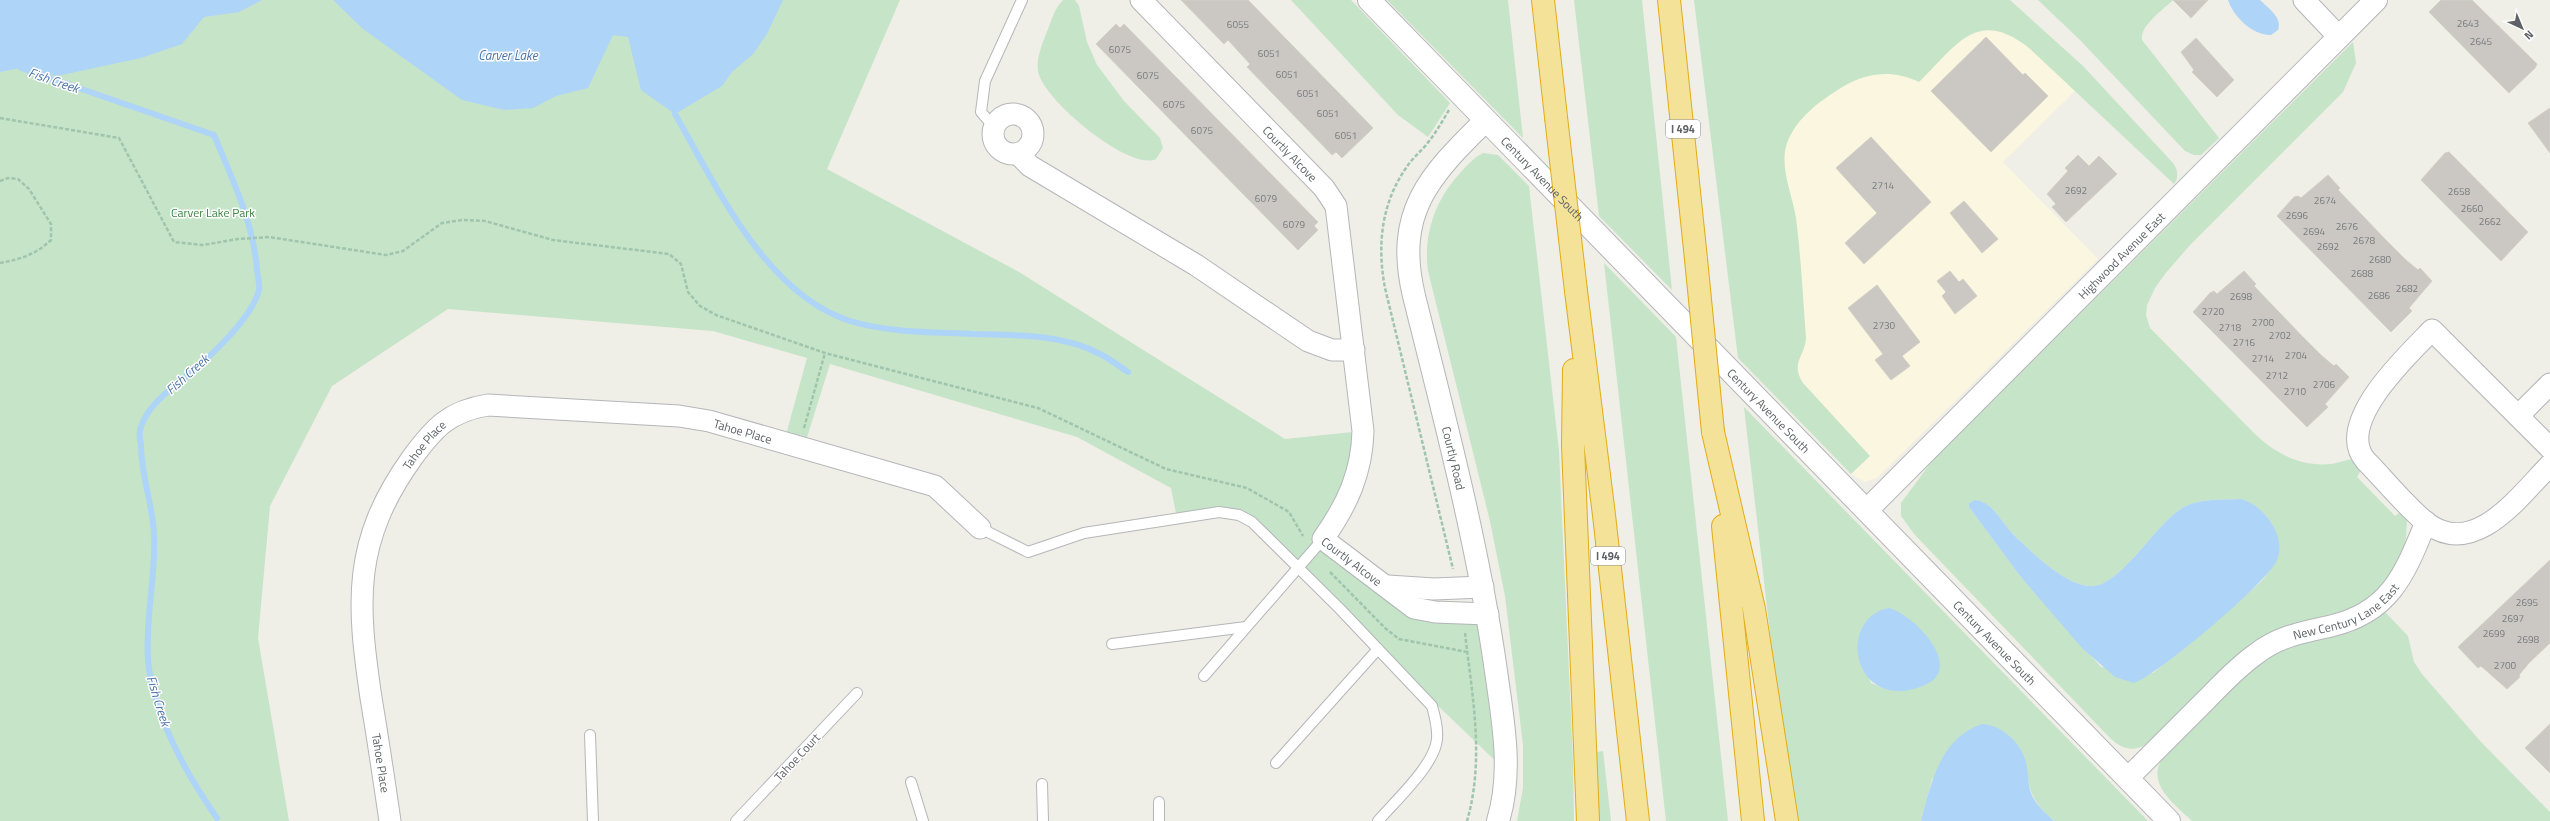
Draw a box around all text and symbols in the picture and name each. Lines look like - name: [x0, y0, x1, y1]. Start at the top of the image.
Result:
- north arrow: [2502, 8, 2542, 48]
- house number: 2643: [2457, 16, 2479, 31]
- house number: 6055: [1227, 17, 1250, 32]
- text: N: [2521, 27, 2537, 44]
- house number: 2645: [2470, 34, 2493, 49]
- house number: 6075: [1109, 42, 1132, 57]
- water label: Carver Lake: [478, 45, 539, 65]
- house number: 6051: [1258, 46, 1280, 61]
- water label: Fish Creek: [26, 62, 84, 99]
- house number: 6051: [1276, 67, 1298, 82]
- house number: 6075: [1137, 68, 1160, 83]
- house number: 6051: [1297, 86, 1319, 101]
- house number: 6075: [1163, 97, 1186, 112]
- house number: 6051: [1317, 106, 1339, 121]
- road number: I 494: [1666, 120, 1700, 138]
- street label: Courtly Alcove: [1258, 121, 1322, 186]
- house number: 6075: [1191, 123, 1214, 138]
- house number: 6051: [1335, 128, 1357, 143]
- street label: Century Avenue South: [1497, 132, 1589, 225]
- house number: 2714: [1872, 178, 1895, 193]
- house number: 2692: [2065, 183, 2087, 198]
- house number: 2658: [2448, 184, 2471, 199]
- house number: 6079: [1255, 191, 1278, 206]
- house number: 2674: [2314, 193, 2337, 208]
- house number: 2660: [2461, 201, 2484, 216]
- park label: Carver Lake Park: [171, 203, 255, 222]
- street label: Highwood Avenue East: [2073, 207, 2170, 303]
- house number: 2696: [2286, 208, 2309, 223]
- house number: 2662: [2479, 214, 2501, 229]
- house number: 6079: [1283, 217, 1306, 232]
- house number: 2676: [2336, 219, 2359, 234]
- house number: 2694: [2303, 224, 2326, 239]
- house number: 2678: [2353, 233, 2376, 248]
- house number: 2692: [2317, 239, 2339, 254]
- house number: 2680: [2369, 252, 2392, 267]
- house number: 2688: [2351, 266, 2374, 281]
- house number: 2682: [2396, 281, 2418, 296]
- house number: 2686: [2368, 288, 2391, 303]
- house number: 2698: [2230, 289, 2253, 304]
- house number: 2720: [2202, 304, 2225, 319]
- house number: 2700: [2252, 315, 2275, 330]
- house number: 2730: [1873, 318, 1896, 333]
- house number: 2718: [2219, 320, 2242, 335]
- house number: 2702: [2269, 328, 2291, 343]
- house number: 2716: [2233, 335, 2256, 350]
- water label: Fish Creek: [161, 348, 215, 399]
- house number: 2704: [2285, 348, 2308, 363]
- house number: 2714: [2252, 351, 2275, 366]
- street label: Century Avenue South: [1723, 364, 1815, 457]
- house number: 2712: [2266, 368, 2288, 383]
- house number: 2706: [2313, 377, 2336, 392]
- house number: 2710: [2284, 384, 2307, 399]
- street label: Tahoe Place: [711, 413, 774, 448]
- street label: Tahoe Place: [397, 415, 450, 473]
- street label: Courtly Road: [1437, 424, 1471, 492]
- street label: Courtly Alcove: [1318, 532, 1386, 590]
- road number: I 494: [1591, 547, 1625, 565]
- street label: New Century Lane East: [2291, 578, 2404, 644]
- house number: 2695: [2516, 595, 2539, 610]
- street label: Century Avenue South: [1949, 596, 2041, 689]
- house number: 2697: [2502, 611, 2524, 626]
- house number: 2699: [2483, 626, 2506, 641]
- house number: 2698: [2517, 632, 2540, 647]
- house number: 2700: [2494, 658, 2517, 673]
- water label: Fish Creek: [142, 673, 177, 731]
- street label: Tahoe Court: [770, 728, 825, 785]
- street label: Tahoe Place: [367, 732, 395, 794]

